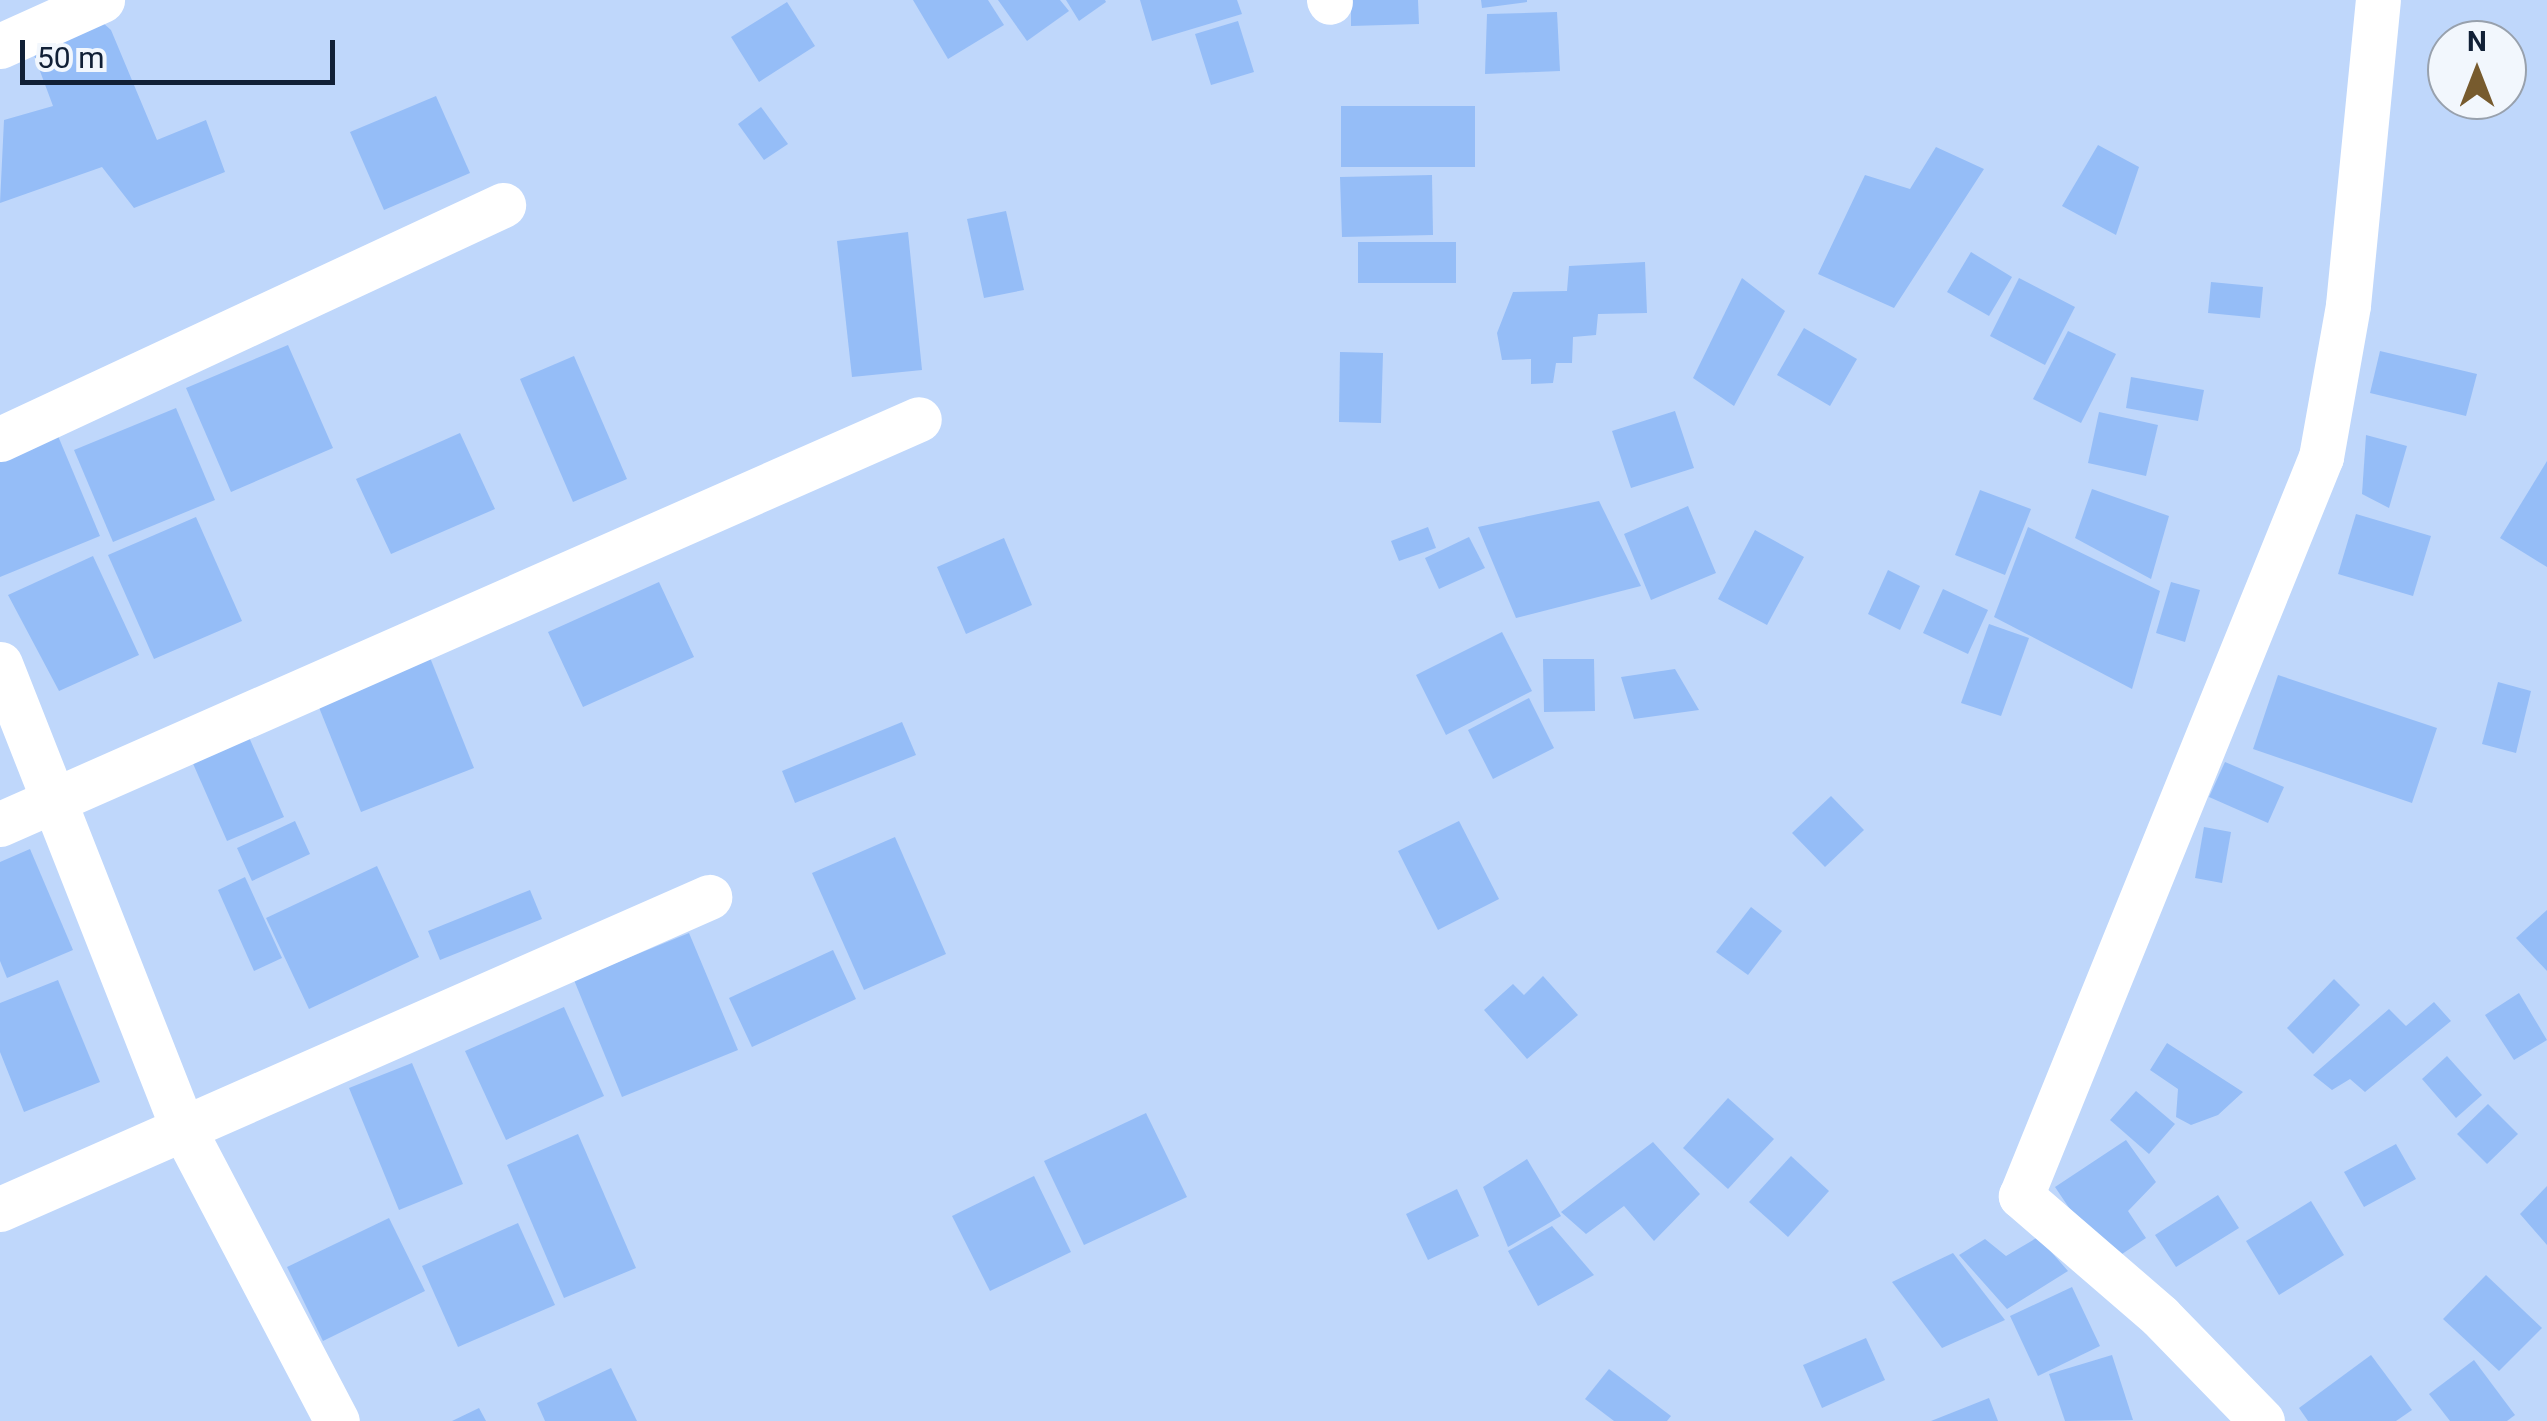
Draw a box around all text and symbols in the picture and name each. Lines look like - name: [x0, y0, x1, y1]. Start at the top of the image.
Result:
- scale bar: [25, 20, 340, 82]
- north arrow: [2427, 20, 2527, 120]
- text: N: [2467, 25, 2487, 58]
- text: 50 m: [37, 40, 104, 75]

